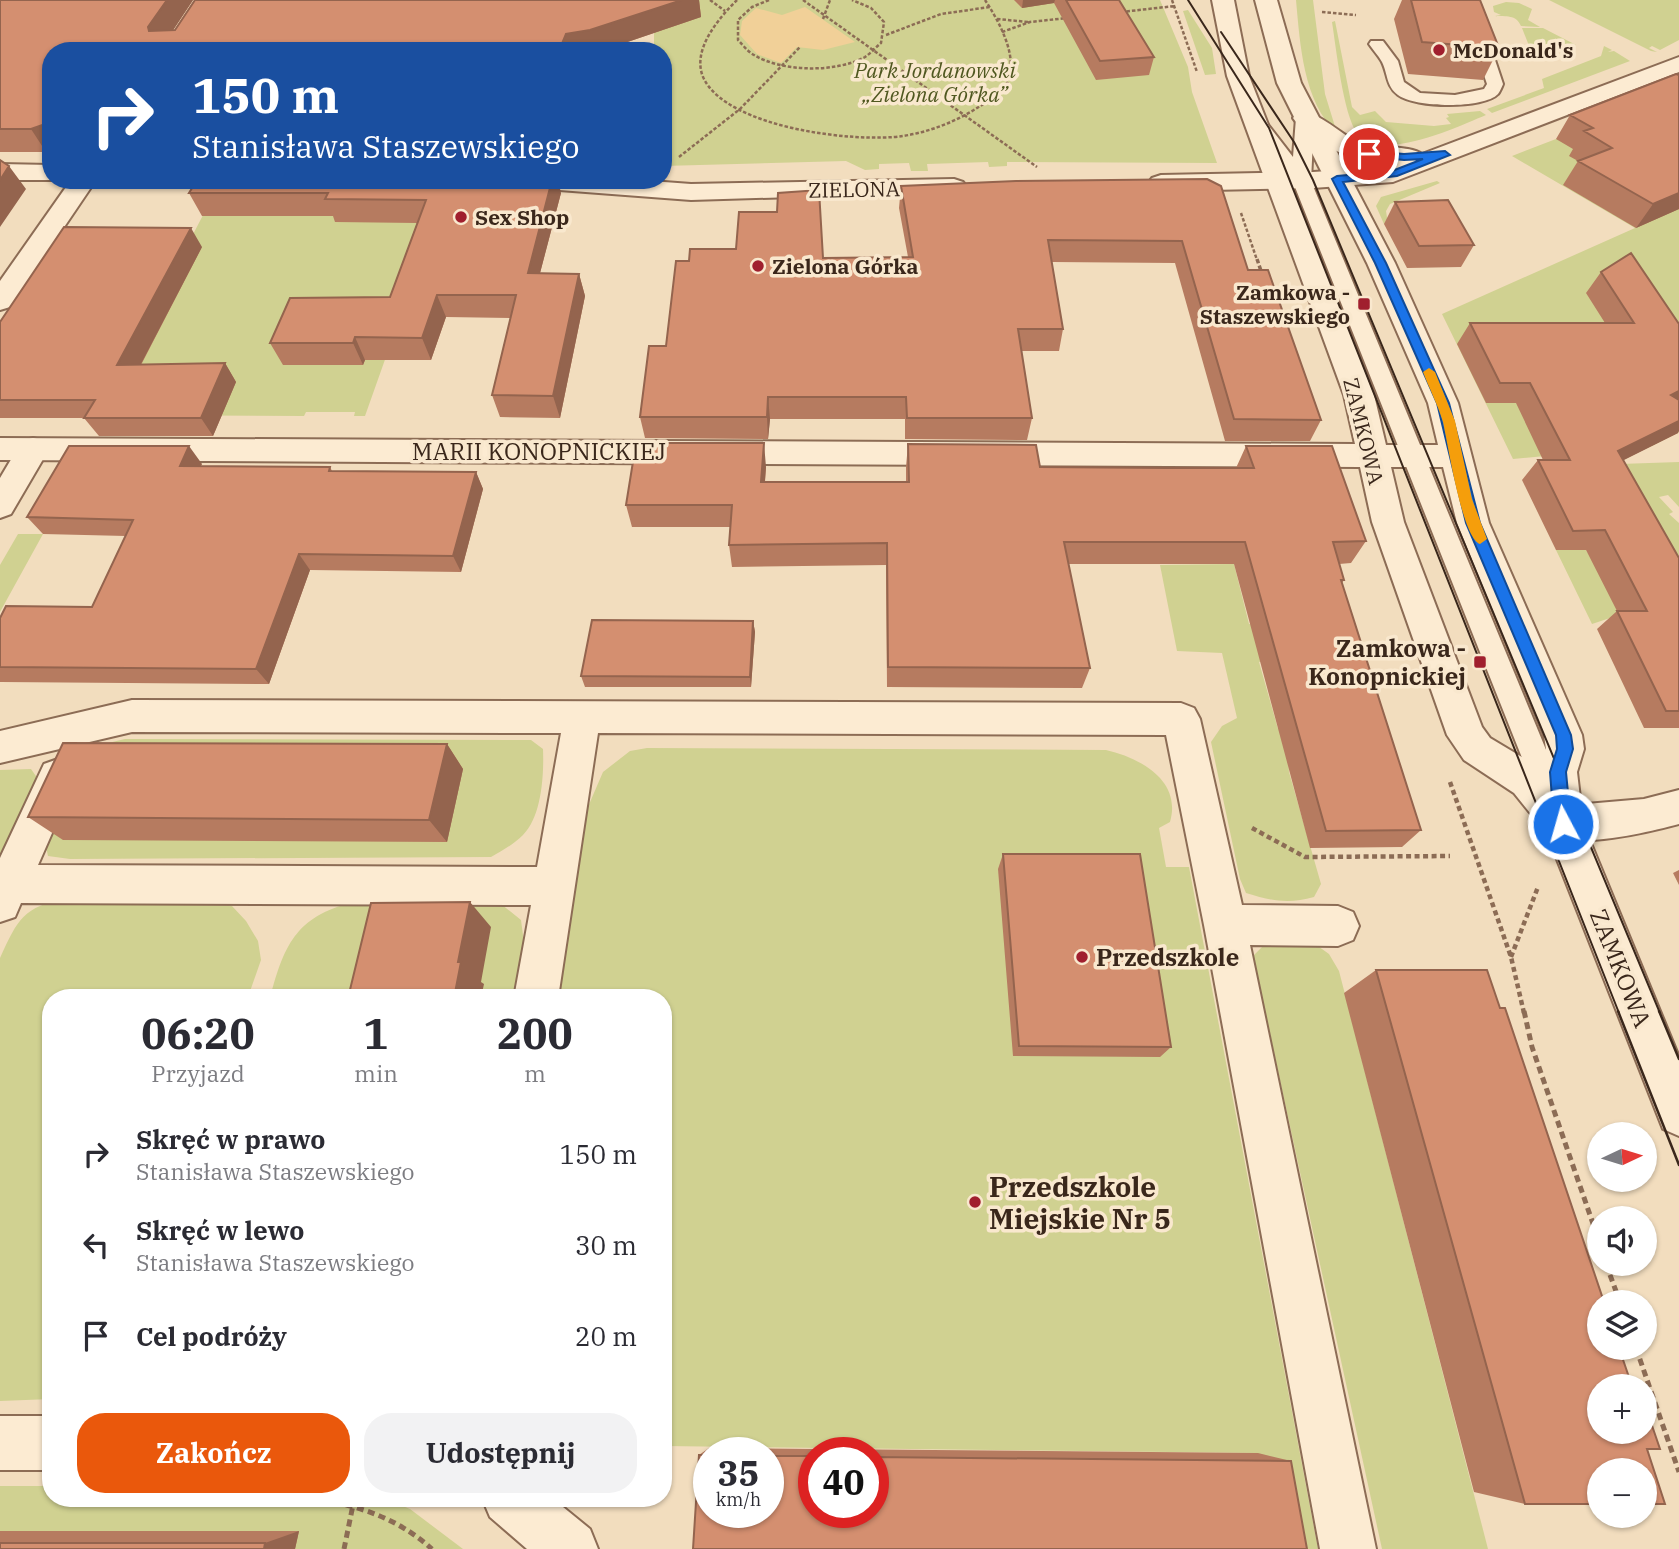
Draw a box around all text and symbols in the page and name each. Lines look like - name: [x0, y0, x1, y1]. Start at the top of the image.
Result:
- place label: McDonald's: [1453, 36, 1573, 64]
- marker: McDonald's: [1431, 42, 1447, 58]
- park label: Park Jordanowski „Zielona Górka”: [853, 56, 1016, 108]
- text: 150 m: [192, 63, 339, 126]
- icon: right: [77, 70, 168, 161]
- pin: [1339, 124, 1399, 184]
- text: Stanisława Staszewskiego: [192, 125, 580, 167]
- icon: arrive: [1350, 135, 1388, 173]
- street label: ZIELONA: [808, 174, 901, 204]
- place label: Sex Shop: [475, 203, 569, 231]
- marker: Sex Shop: [453, 209, 469, 225]
- place label: Zielona Górka: [772, 252, 918, 280]
- marker: Zielona Górka: [750, 258, 766, 274]
- place label: Zamkowa - Staszewskiego: [1200, 278, 1350, 330]
- marker: Zamkowa - Staszewskiego: [1356, 296, 1372, 312]
- street label: ZAMKOWA: [1337, 375, 1391, 488]
- street label: MARII KONOPNICKIEJ: [412, 435, 666, 467]
- place label: Zamkowa - Konopnickiej: [1308, 632, 1466, 692]
- marker: Zamkowa - Konopnickiej: [1472, 654, 1488, 670]
- position arrow: [1526, 787, 1600, 861]
- street label: ZAMKOWA: [1583, 904, 1659, 1032]
- place label: Przedszkole: [1096, 941, 1239, 973]
- marker: Przedszkole: [1074, 949, 1090, 965]
- text: 06:20: [141, 1006, 255, 1061]
- text: 1: [363, 1006, 389, 1061]
- text: 200: [497, 1006, 573, 1061]
- text: Przyjazd: [151, 1058, 245, 1088]
- text: min: [354, 1058, 398, 1088]
- text: m: [524, 1058, 546, 1088]
- text: Skręć w prawo: [136, 1122, 325, 1156]
- north arrow: [1587, 1122, 1657, 1192]
- map controls: [1587, 1122, 1657, 1528]
- icon: right: [77, 1135, 115, 1173]
- text: 150 m: [559, 1137, 637, 1171]
- text: Stanisława Staszewskiego: [136, 1156, 415, 1186]
- place label: Przedszkole Miejskie Nr 5: [989, 1168, 1171, 1237]
- marker: Przedszkole Miejskie Nr 5: [967, 1194, 983, 1210]
- button: sound: [1587, 1206, 1657, 1276]
- text: Skręć w lewo: [136, 1213, 304, 1247]
- icon: left: [77, 1226, 115, 1264]
- text: 30 m: [575, 1228, 637, 1262]
- text: Stanisława Staszewskiego: [136, 1247, 415, 1277]
- button: layers: [1587, 1290, 1657, 1360]
- icon: arrive: [77, 1317, 115, 1355]
- text: Cel podróży: [136, 1319, 287, 1353]
- text: 20 m: [575, 1319, 637, 1353]
- button: +: [1587, 1374, 1657, 1444]
- button: Zakończ: [77, 1413, 350, 1493]
- button: Udostępnij: [364, 1413, 637, 1493]
- speed limit sign: 40: [798, 1437, 889, 1528]
- text: 35: [717, 1450, 760, 1496]
- button: −: [1587, 1458, 1657, 1528]
- text: km/h: [716, 1488, 761, 1511]

